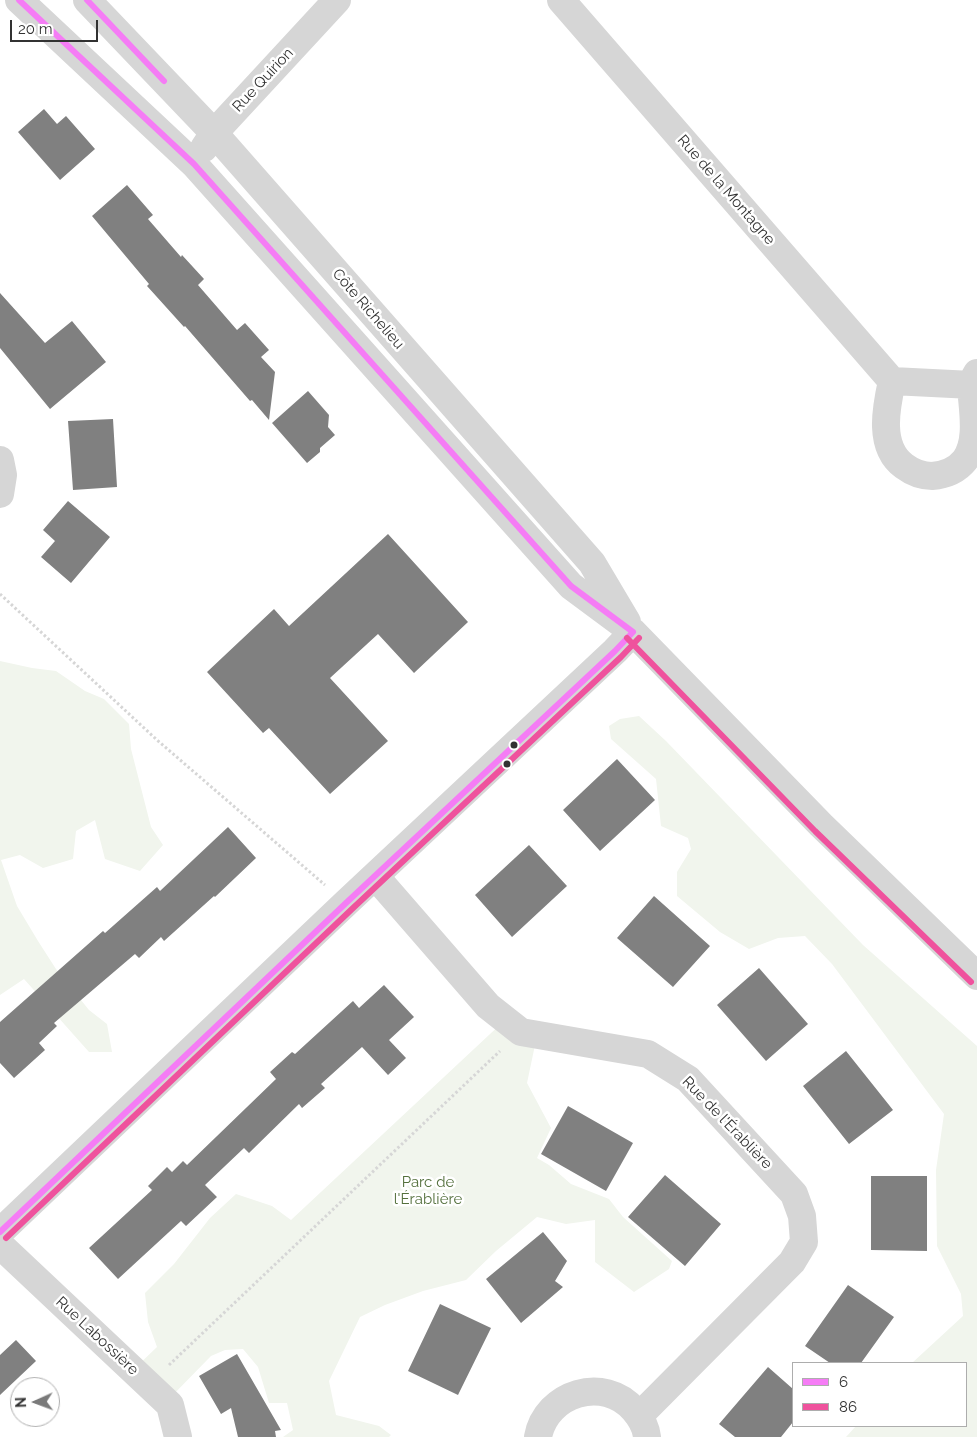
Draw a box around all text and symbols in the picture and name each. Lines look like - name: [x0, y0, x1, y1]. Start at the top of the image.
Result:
- scale bar: [12, 10, 100, 42]
- text: 20 m: [18, 20, 53, 38]
- street label: Rue Quirion: [229, 44, 297, 116]
- street label: Rue de la Montagne: [673, 131, 779, 249]
- street label: Côte Richelieu: [328, 265, 408, 353]
- unlabelled marker: [509, 740, 519, 750]
- unlabelled marker: [502, 759, 512, 769]
- street label: Rue de l'Érablière: [678, 1073, 776, 1173]
- park label: Parc de l'Érablière: [394, 1173, 462, 1208]
- street label: Rue Labossière: [52, 1293, 142, 1379]
- legend: [792, 1362, 967, 1427]
- text: 6: [839, 1373, 848, 1391]
- north arrow: [10, 1377, 60, 1427]
- text: N: [13, 1397, 29, 1408]
- text: 86: [839, 1398, 857, 1416]

